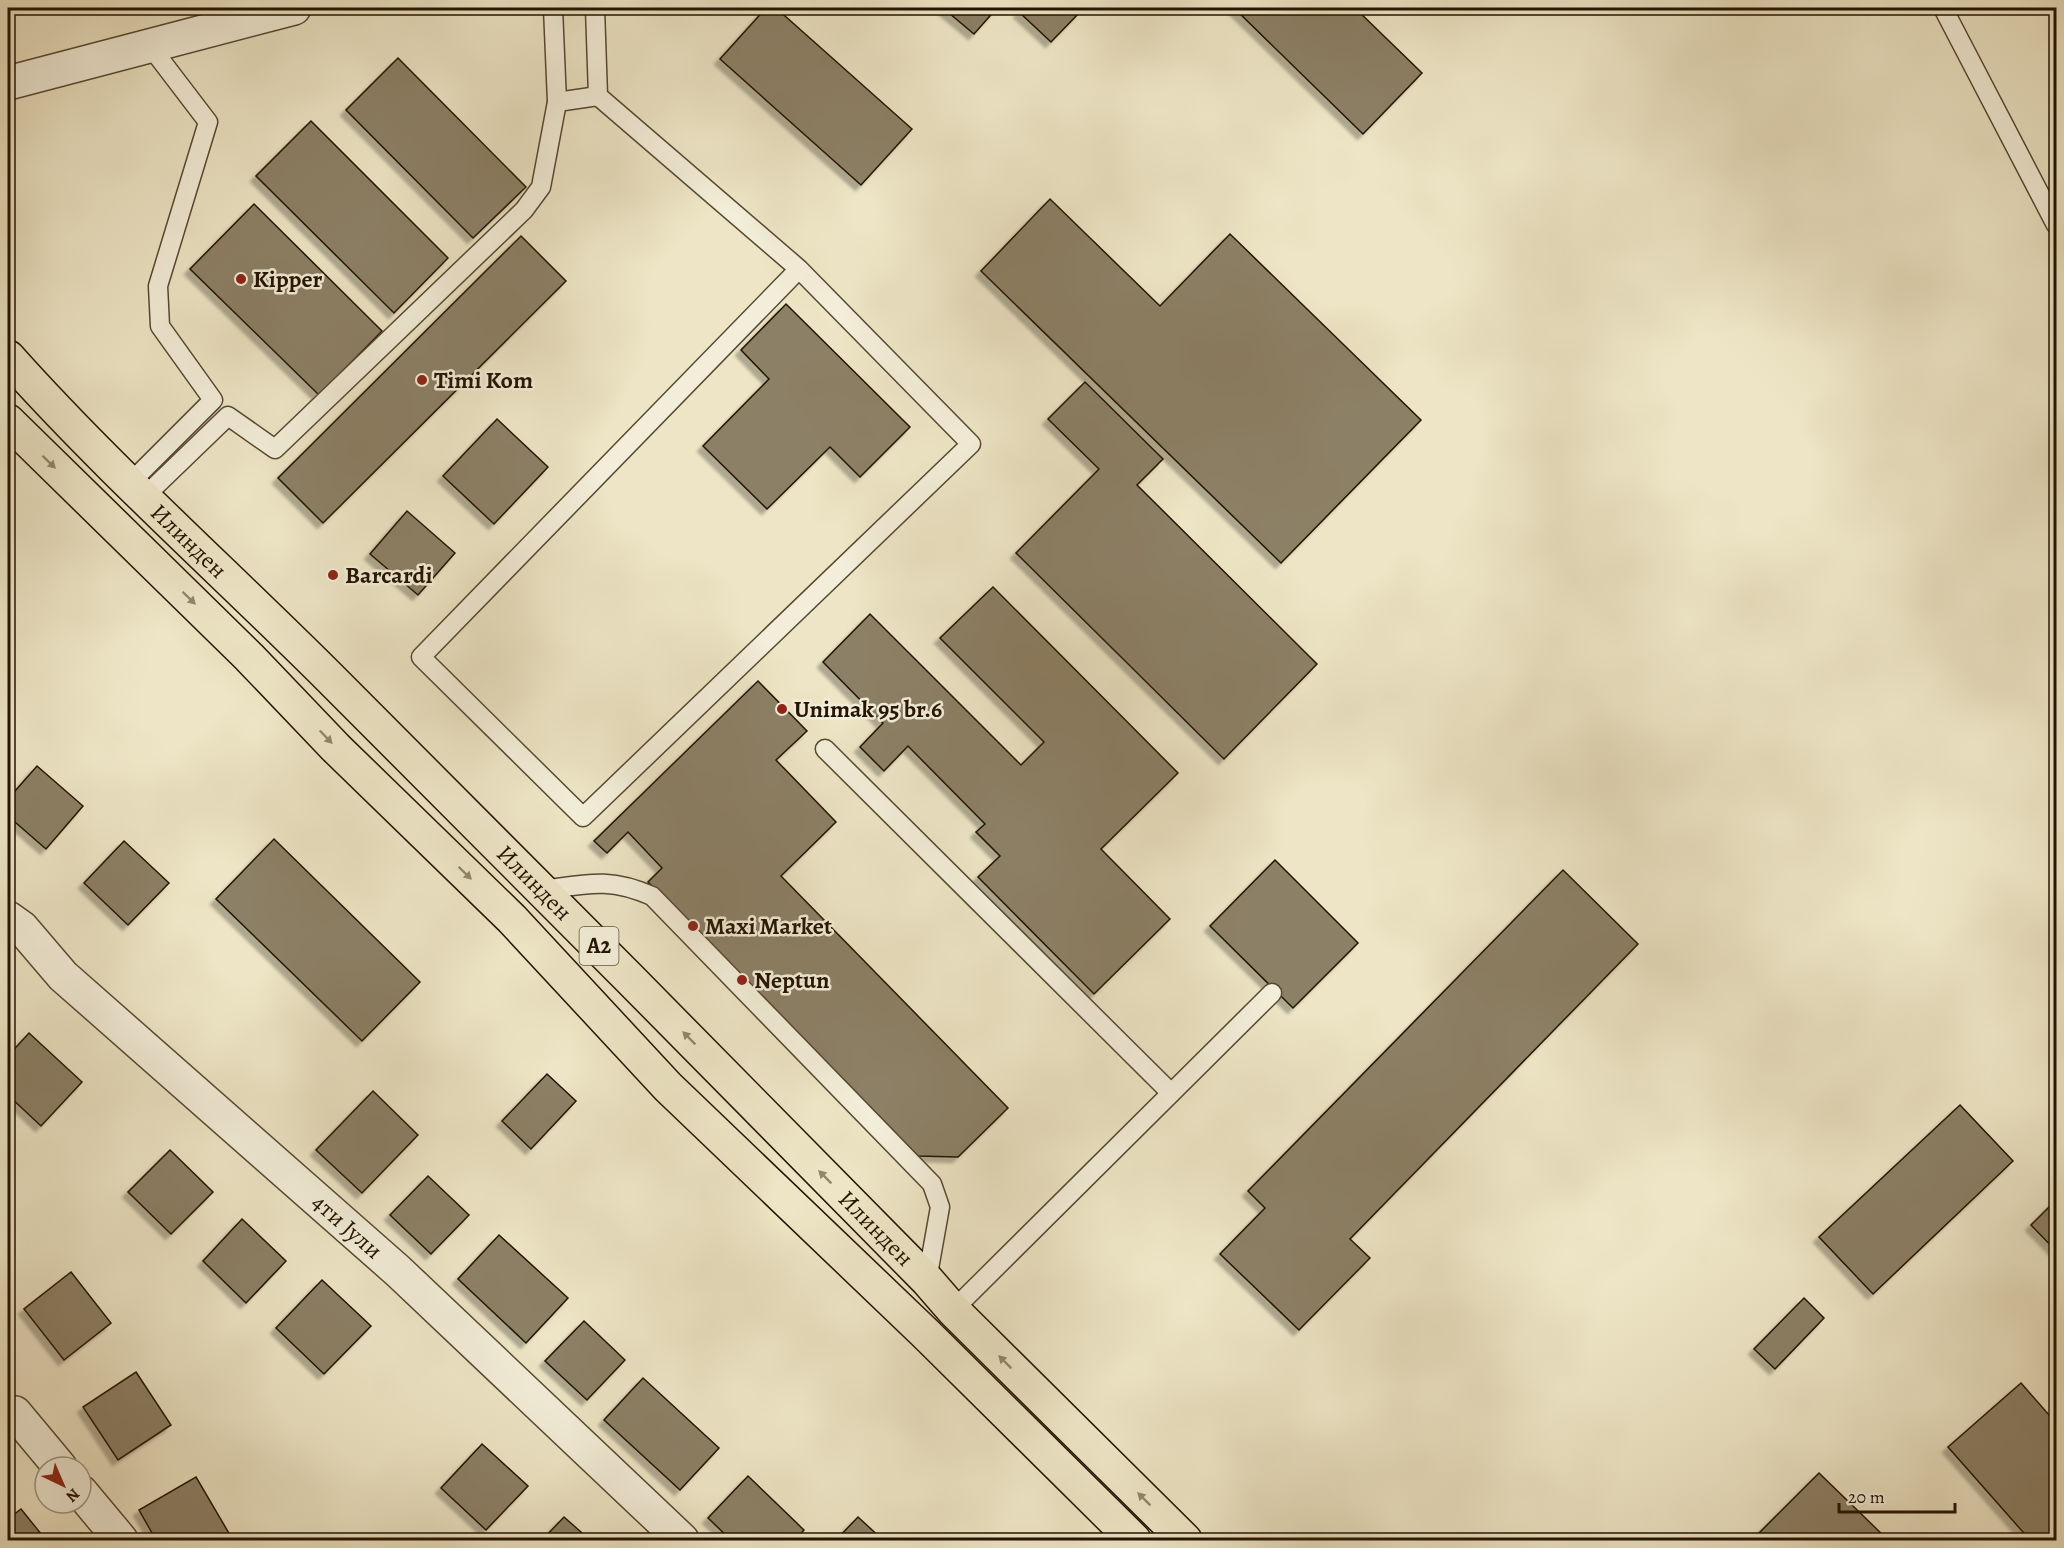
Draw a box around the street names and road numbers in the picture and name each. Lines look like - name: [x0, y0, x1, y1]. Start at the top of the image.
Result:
- street label: Илинден: [144, 497, 234, 585]
- street label: Илинден: [490, 838, 579, 928]
- road number: A2: [580, 927, 618, 965]
- street label: Илинден: [831, 1183, 921, 1273]
- street label: 4ти Јули: [305, 1186, 389, 1266]

